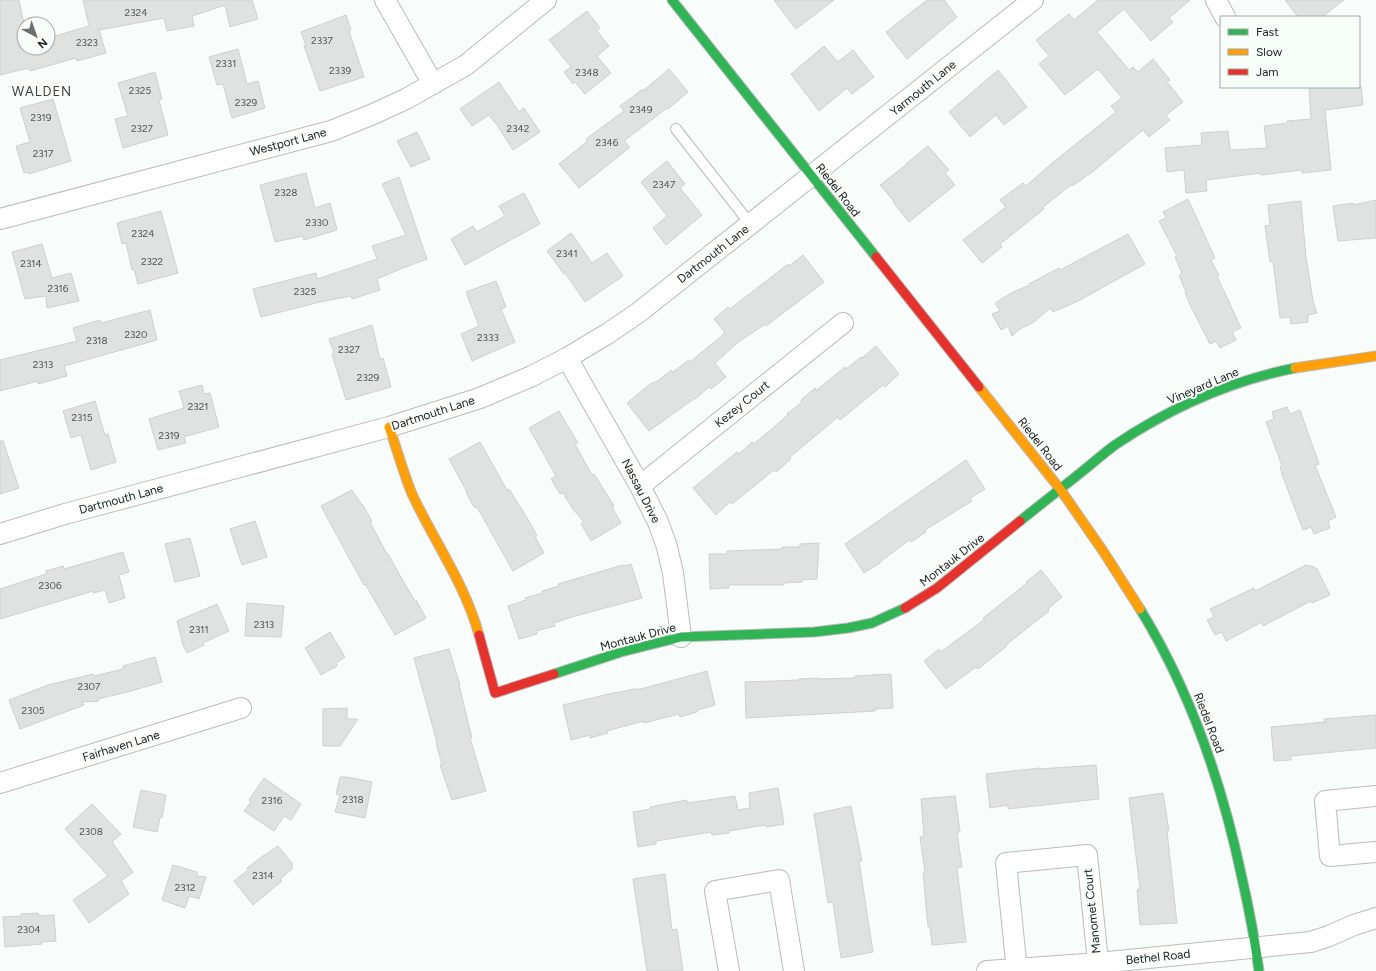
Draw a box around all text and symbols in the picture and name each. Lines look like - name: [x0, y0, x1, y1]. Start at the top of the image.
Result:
- house number: 2324: [125, 6, 147, 19]
- north arrow: [16, 16, 56, 56]
- legend: [1220, 16, 1360, 88]
- text: Fast: [1256, 25, 1279, 39]
- house number: 2337: [311, 34, 334, 47]
- text: N: [35, 35, 50, 51]
- house number: 2323: [76, 36, 98, 49]
- text: Slow: [1256, 45, 1283, 59]
- house number: 2331: [216, 57, 236, 70]
- street label: Yarmouth Lane: [887, 57, 959, 119]
- house number: 2339: [329, 64, 351, 77]
- text: Jam: [1256, 65, 1279, 79]
- house number: 2348: [575, 66, 599, 79]
- district label: WALDEN: [12, 84, 72, 99]
- house number: 2325: [129, 84, 151, 97]
- house number: 2329: [235, 96, 257, 109]
- house number: 2349: [630, 103, 653, 116]
- house number: 2319: [31, 111, 52, 124]
- house number: 2327: [131, 122, 154, 135]
- house number: 2342: [507, 122, 529, 135]
- street label: Westport Lane: [248, 125, 328, 159]
- house number: 2346: [596, 136, 619, 149]
- house number: 2317: [33, 147, 54, 160]
- street label: Riedel Road: [813, 161, 863, 219]
- house number: 2347: [653, 178, 676, 191]
- house number: 2328: [275, 186, 297, 199]
- house number: 2330: [306, 216, 328, 229]
- street label: Dartmouth Lane: [675, 222, 752, 286]
- house number: 2324: [132, 227, 154, 240]
- house number: 2341: [556, 247, 578, 260]
- house number: 2322: [141, 255, 163, 268]
- house number: 2314: [20, 257, 42, 270]
- house number: 2316: [48, 282, 69, 295]
- house number: 2325: [294, 285, 316, 298]
- house number: 2320: [124, 328, 148, 341]
- house number: 2333: [477, 331, 499, 344]
- house number: 2318: [86, 334, 108, 347]
- house number: 2327: [338, 343, 361, 356]
- house number: 2313: [33, 358, 53, 371]
- street label: Vineyard Lane: [1165, 365, 1241, 407]
- house number: 2329: [357, 371, 379, 384]
- street label: Kezey Court: [712, 377, 773, 430]
- street label: Dartmouth Lane: [390, 393, 477, 433]
- house number: 2321: [188, 400, 208, 413]
- house number: 2315: [72, 411, 93, 424]
- street label: Riedel Road: [1015, 415, 1065, 473]
- house number: 2319: [159, 429, 180, 442]
- street label: Nassau Drive: [619, 457, 663, 526]
- street label: Dartmouth Lane: [77, 481, 165, 517]
- street label: Montauk Drive: [917, 530, 987, 589]
- house number: 2306: [38, 579, 62, 592]
- house number: 2313: [254, 618, 274, 631]
- street label: Montauk Drive: [599, 620, 678, 654]
- house number: 2311: [189, 623, 209, 636]
- house number: 2307: [78, 680, 101, 693]
- street label: Riedel Road: [1191, 691, 1227, 755]
- house number: 2305: [21, 704, 45, 717]
- street label: Fairhaven Lane: [81, 727, 162, 764]
- house number: 2318: [342, 793, 364, 806]
- house number: 2316: [262, 794, 283, 807]
- house number: 2308: [79, 825, 103, 838]
- street label: Manomet Court: [1081, 867, 1103, 954]
- house number: 2314: [252, 869, 274, 882]
- house number: 2312: [175, 881, 195, 894]
- house number: 2304: [17, 923, 41, 936]
- street label: Bethel Road: [1125, 947, 1191, 967]

